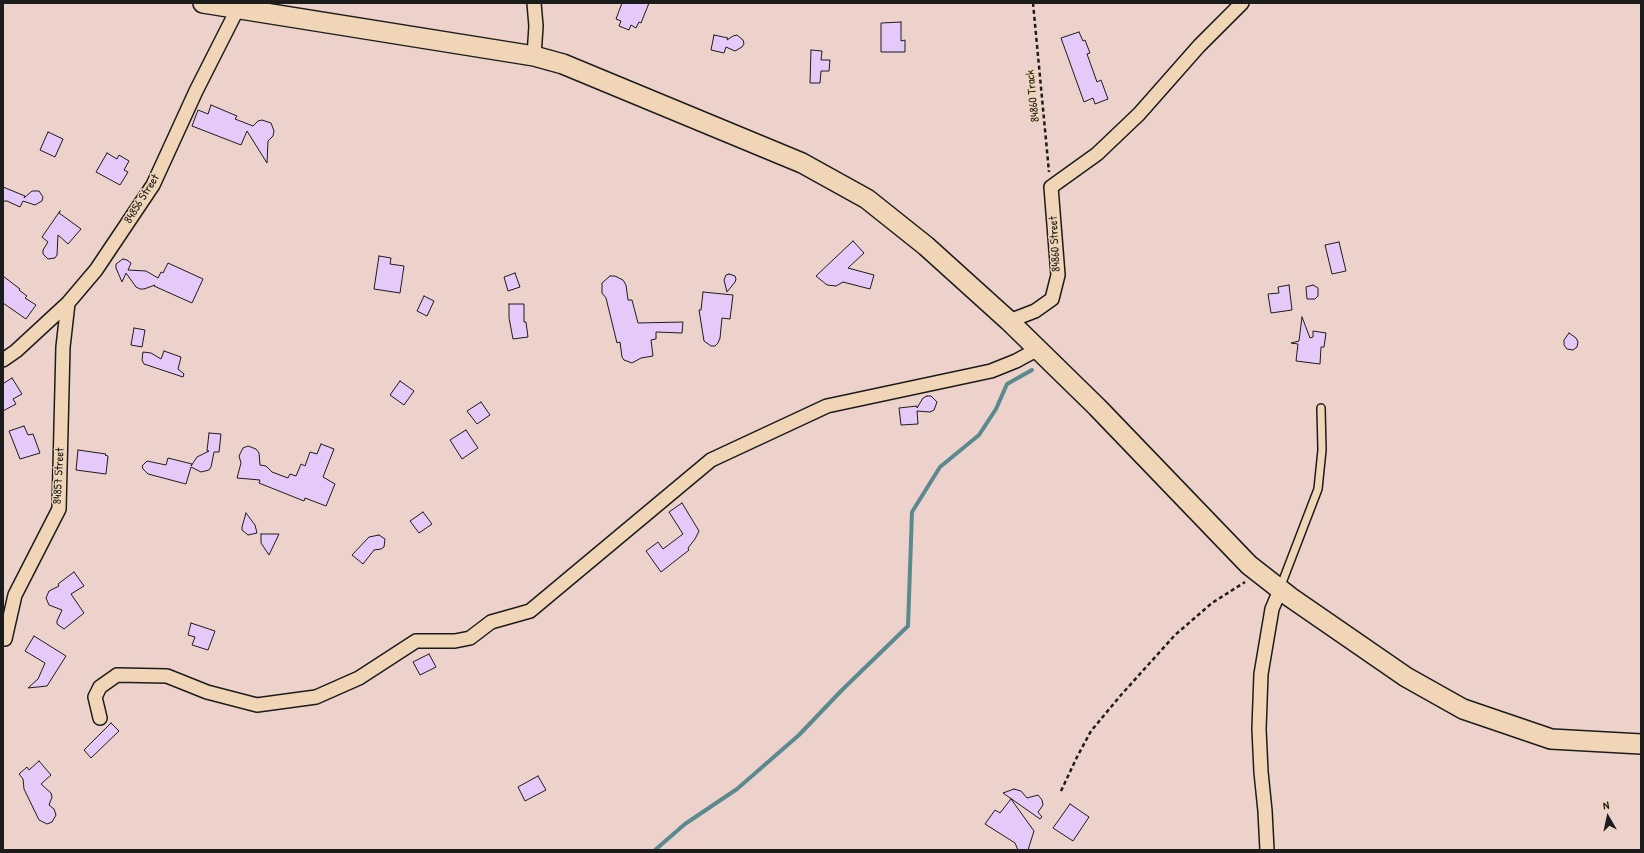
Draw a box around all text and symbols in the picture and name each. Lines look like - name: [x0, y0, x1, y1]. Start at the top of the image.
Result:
- street label: 84860 Track: [1023, 69, 1043, 123]
- street label: 84856 Street: [121, 172, 163, 226]
- street label: 84860 Street: [1046, 216, 1064, 272]
- street label: 84857 Street: [50, 447, 68, 505]
- north arrow: [1588, 797, 1628, 837]
- text: N: [1602, 798, 1610, 813]

